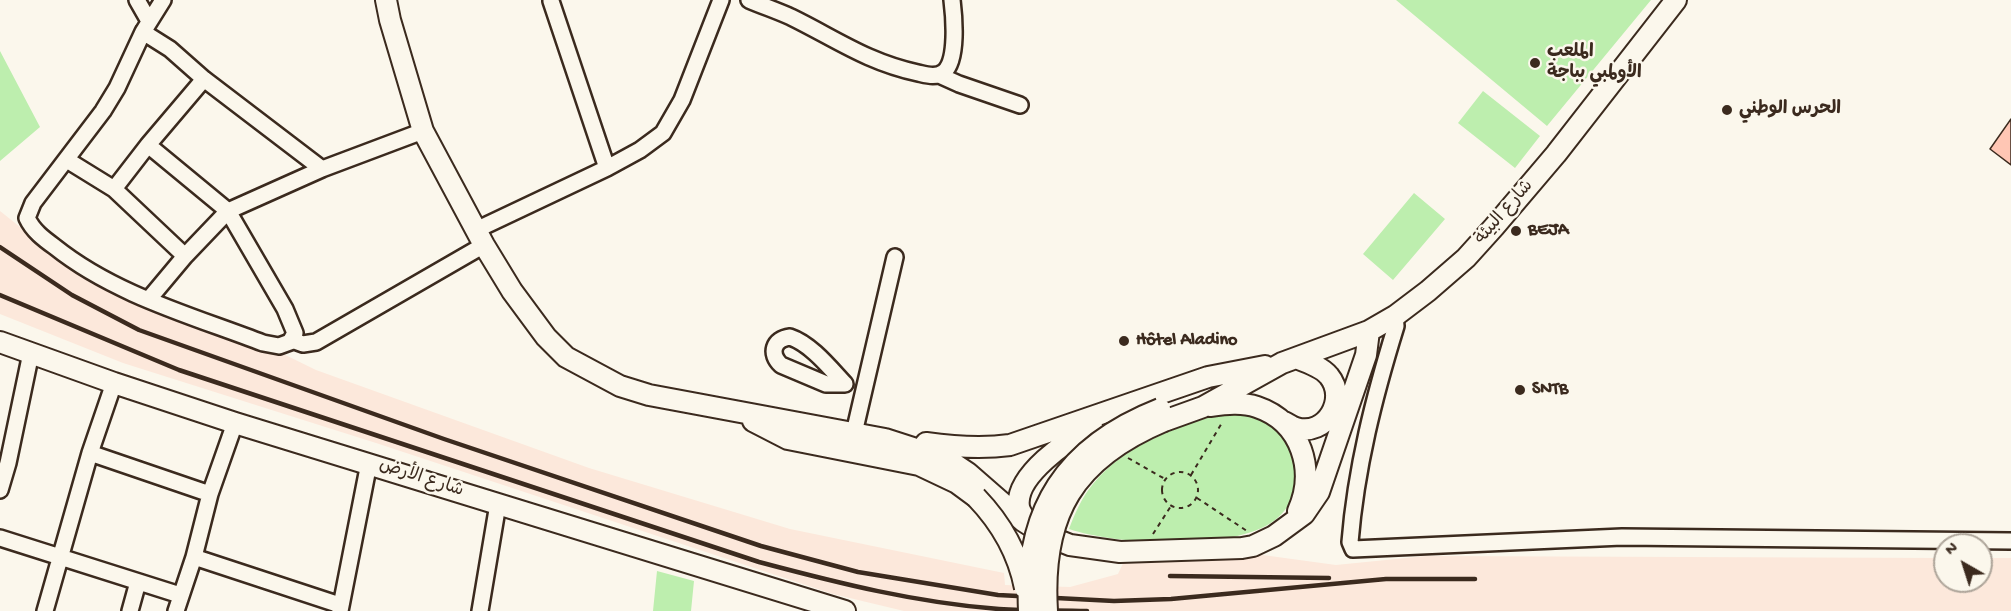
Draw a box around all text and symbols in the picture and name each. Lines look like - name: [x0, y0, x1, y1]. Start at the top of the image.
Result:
- place label: الملعب الأولمبي بباجة: [1547, 42, 1642, 84]
- marker: الملعب الأولمبي بباجة: [1528, 56, 1542, 70]
- place label: الحرس الوطني: [1739, 99, 1841, 121]
- marker: الحرس الوطني: [1720, 103, 1734, 117]
- street label: شارع البيئة: [1471, 176, 1539, 250]
- place label: BEJA: [1528, 220, 1569, 242]
- marker: BEJA: [1509, 224, 1523, 238]
- place label: Hôtel Aladino: [1136, 330, 1237, 352]
- marker: Hôtel Aladino: [1117, 334, 1131, 348]
- place label: SNTB: [1532, 379, 1568, 401]
- marker: SNTB: [1513, 383, 1527, 397]
- street label: شارع الأرض: [376, 455, 466, 503]
- north arrow: [1933, 533, 1993, 593]
- text: N: [1943, 540, 1963, 561]

